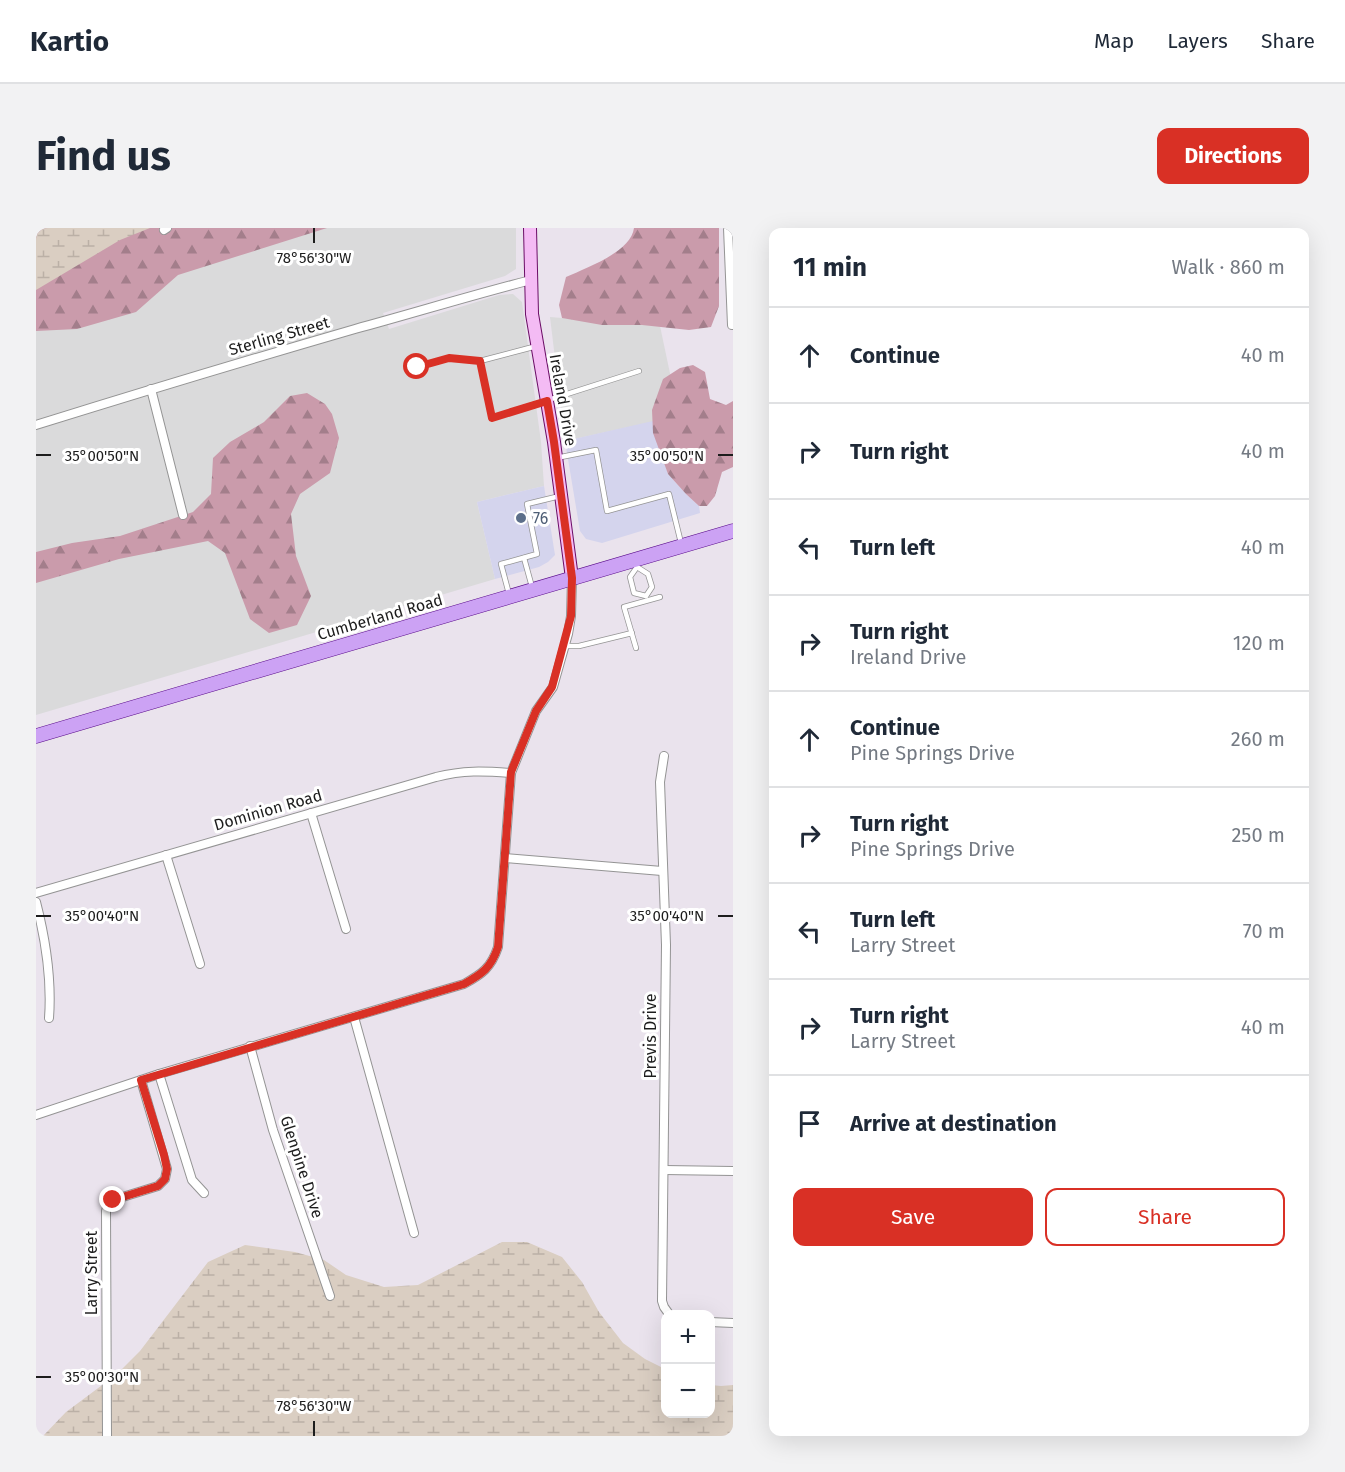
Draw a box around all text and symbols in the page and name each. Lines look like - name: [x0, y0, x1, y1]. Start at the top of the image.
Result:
- text: Kartio: [30, 25, 109, 58]
- text: Map: [1094, 28, 1134, 54]
- text: Layers: [1167, 28, 1228, 54]
- text: Share: [1261, 28, 1315, 54]
- button: Directions: [1157, 128, 1309, 184]
- text: Find us: [36, 131, 171, 181]
- text: 78°56'30"W: [276, 249, 352, 267]
- text: 11 min: [793, 252, 867, 283]
- text: Walk · 860 m: [1172, 255, 1285, 279]
- street label: Sterling Street: [227, 313, 332, 359]
- icon: ahead: [793, 339, 826, 372]
- text: Continue: [850, 342, 940, 369]
- text: 40 m: [1241, 343, 1285, 367]
- street label: Ireland Drive: [546, 352, 580, 448]
- route start: [403, 353, 429, 379]
- icon: right: [793, 435, 826, 468]
- text: Turn right: [850, 438, 949, 465]
- text: 40 m: [1241, 439, 1285, 463]
- text: 35°00'50"N: [65, 447, 139, 465]
- text: 35°00'50"N: [630, 447, 704, 465]
- place label: 76: [533, 509, 548, 528]
- marker: 76: [514, 511, 528, 525]
- icon: left: [793, 531, 826, 564]
- text: Turn left: [850, 534, 935, 561]
- text: 40 m: [1241, 535, 1285, 559]
- street label: Cumberland Road: [315, 590, 445, 644]
- text: Turn right: [850, 618, 949, 645]
- icon: right: [793, 627, 826, 660]
- text: 120 m: [1233, 631, 1285, 655]
- text: Ireland Drive: [850, 645, 966, 669]
- text: Continue: [850, 714, 940, 741]
- icon: ahead: [793, 723, 826, 756]
- text: 260 m: [1231, 727, 1285, 751]
- text: Pine Springs Drive: [850, 741, 1015, 765]
- street label: Dominion Road: [212, 785, 324, 835]
- text: Turn right: [850, 810, 949, 837]
- icon: right: [793, 819, 826, 852]
- text: 250 m: [1231, 823, 1285, 847]
- text: Pine Springs Drive: [850, 837, 1015, 861]
- text: Turn left: [850, 906, 935, 933]
- text: 35°00'40"N: [65, 907, 139, 925]
- text: 35°00'40"N: [630, 907, 704, 925]
- icon: left: [793, 915, 826, 948]
- text: 70 m: [1243, 919, 1285, 943]
- text: Larry Street: [850, 933, 955, 957]
- street label: Previs Drive: [641, 994, 660, 1078]
- text: Turn right: [850, 1002, 949, 1029]
- icon: right: [793, 1011, 826, 1044]
- text: 40 m: [1241, 1015, 1285, 1039]
- text: Larry Street: [850, 1029, 955, 1053]
- icon: arrive: [793, 1107, 826, 1140]
- text: Arrive at destination: [850, 1110, 1057, 1137]
- street label: Glenpine Drive: [276, 1113, 328, 1221]
- route end: [99, 1186, 125, 1212]
- button: Save: [793, 1188, 1033, 1246]
- button: Share: [1045, 1188, 1285, 1246]
- street label: Larry Street: [82, 1231, 101, 1315]
- map controls: [661, 1310, 715, 1418]
- button: +: [661, 1310, 715, 1364]
- button: −: [661, 1364, 715, 1418]
- text: 35°00'30"N: [65, 1368, 139, 1386]
- text: 78°56'30"W: [276, 1397, 352, 1415]

